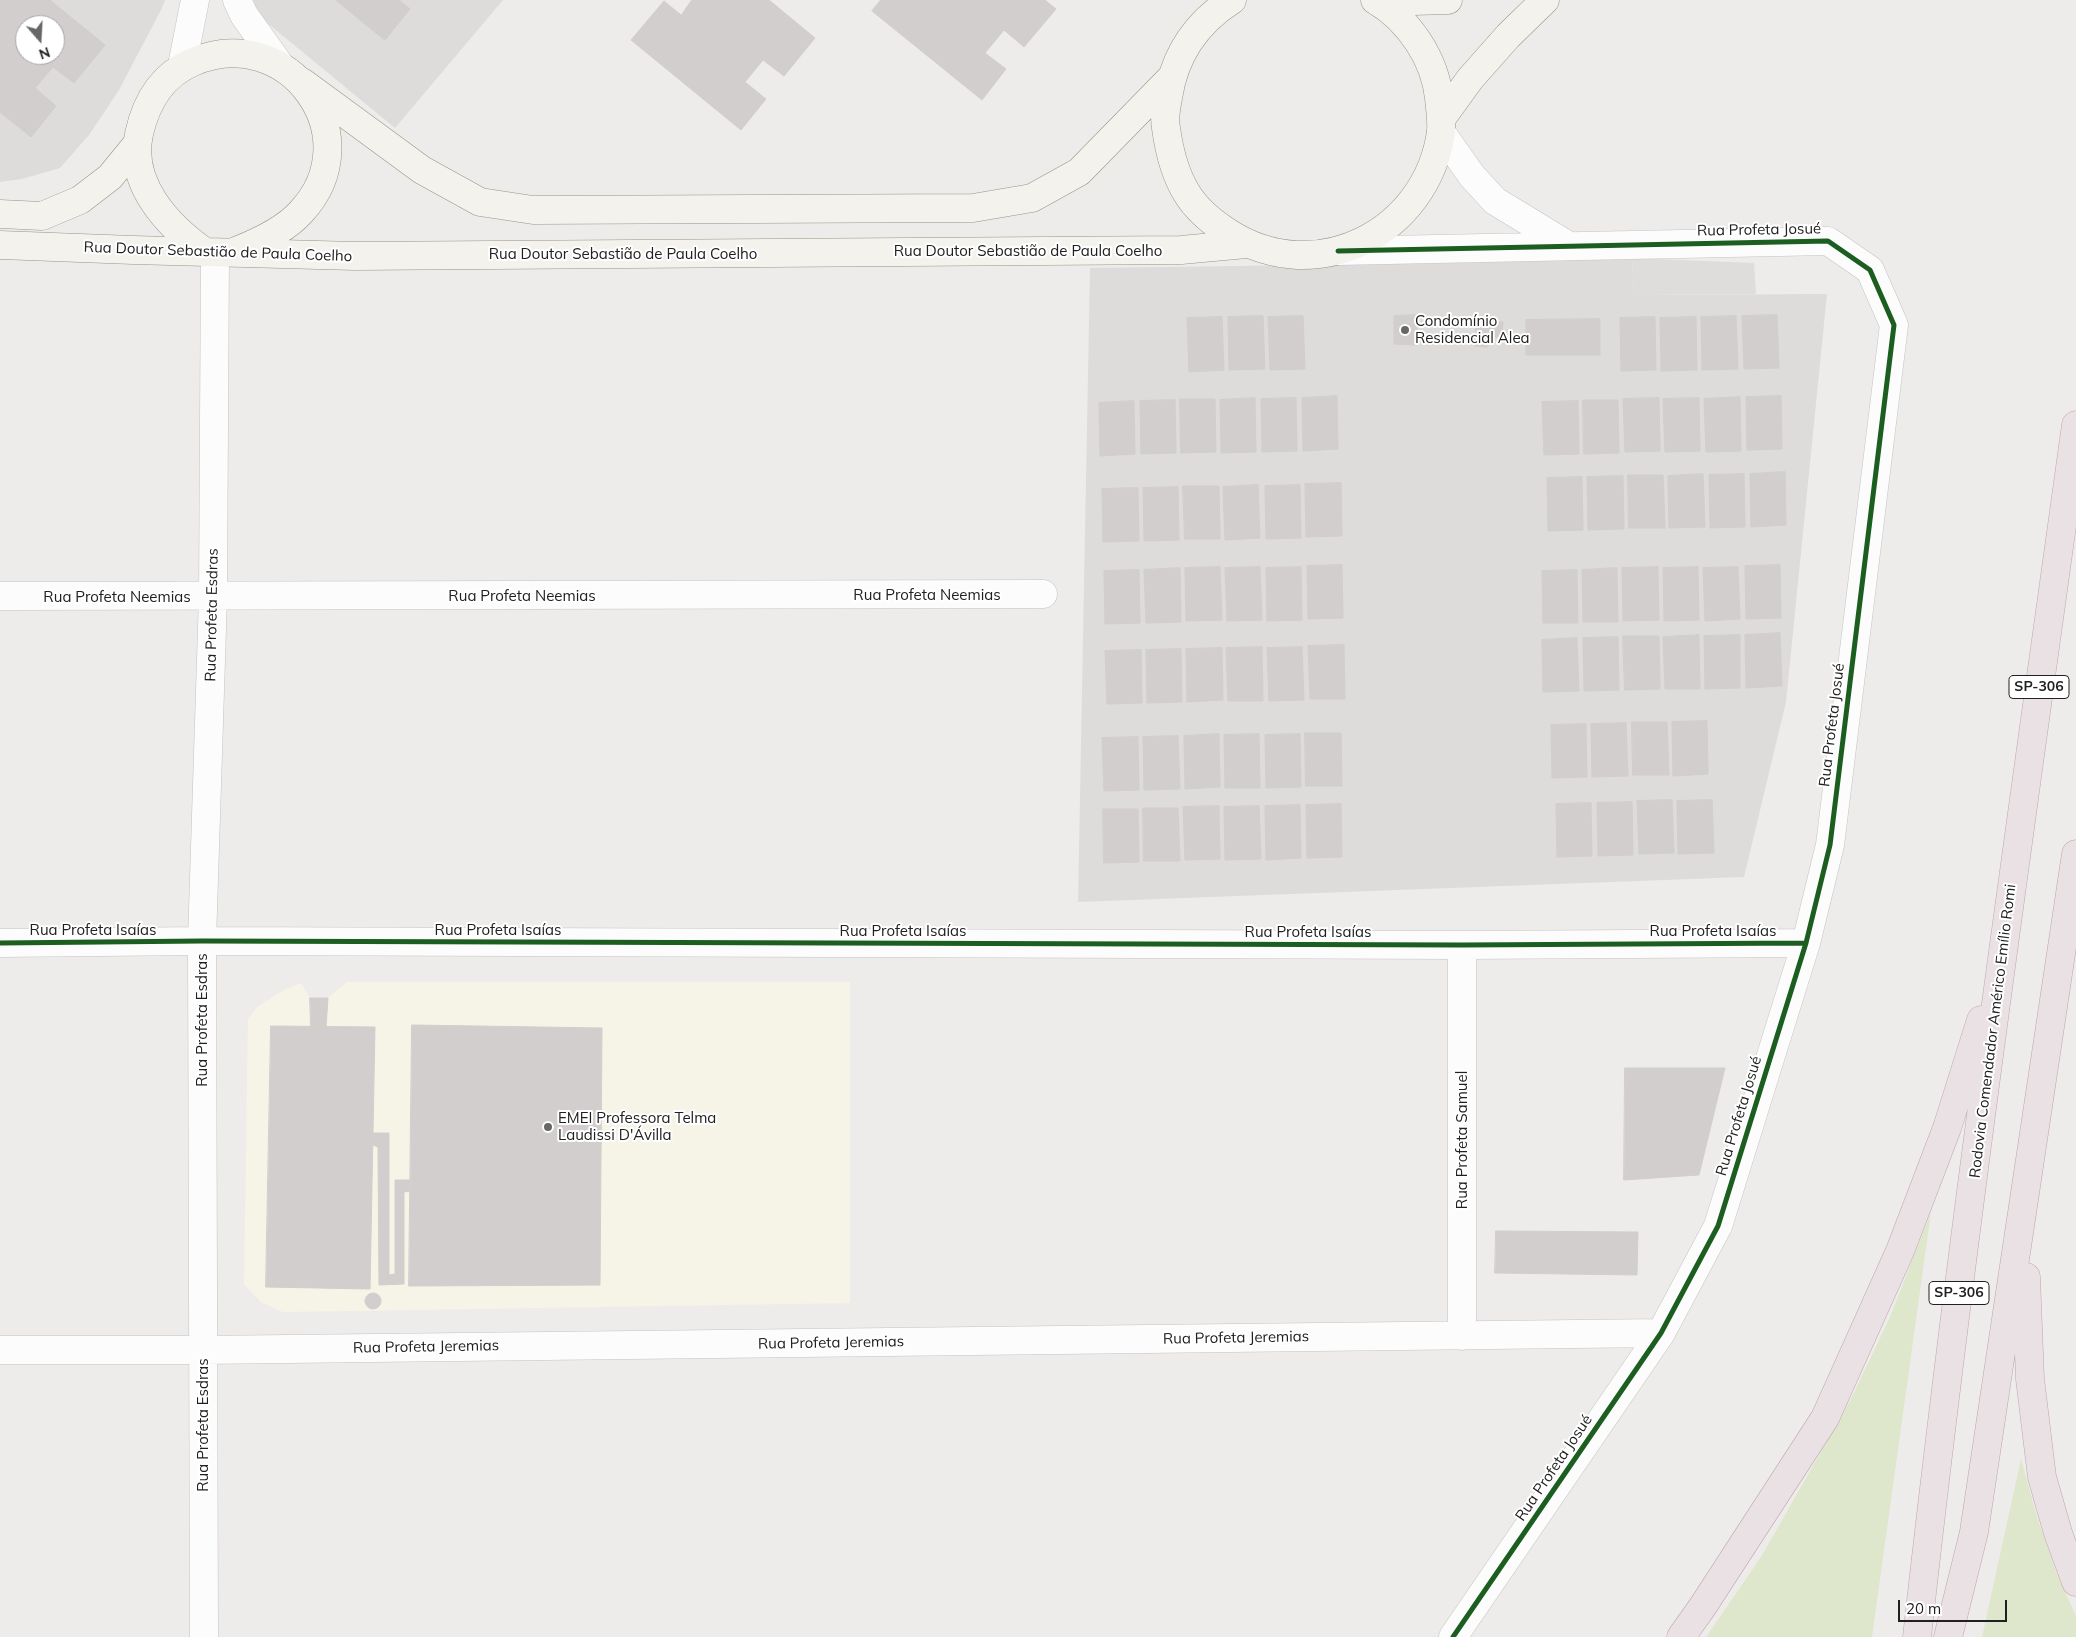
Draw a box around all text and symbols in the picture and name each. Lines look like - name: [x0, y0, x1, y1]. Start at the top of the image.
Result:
- north arrow: [15, 15, 65, 65]
- text: N: [37, 43, 52, 63]
- street label: Rua Profeta Josué: [1697, 220, 1821, 240]
- street label: Rua Doutor Sebastião de Paula Coelho: [83, 238, 353, 266]
- street label: Rua Doutor Sebastião de Paula Coelho: [894, 242, 1162, 260]
- street label: Rua Doutor Sebastião de Paula Coelho: [489, 245, 757, 263]
- place label: Condomínio Residencial Alea: [1415, 312, 1530, 347]
- marker: Condomínio Residencial Alea: [1399, 324, 1411, 336]
- street label: Rua Profeta Esdras: [202, 548, 222, 682]
- street label: Rua Profeta Neemias: [853, 586, 1001, 604]
- street label: Rua Profeta Neemias: [448, 587, 596, 605]
- street label: Rua Profeta Neemias: [43, 588, 191, 606]
- street label: Rua Profeta Josué: [1815, 662, 1849, 788]
- road number: SP-306: [2009, 676, 2069, 699]
- street label: Rodovia Comendador Américo Emílio Romi: [1966, 883, 2020, 1179]
- street label: Rua Profeta Isaías: [30, 921, 156, 939]
- street label: Rua Profeta Isaías: [435, 921, 561, 939]
- street label: Rua Profeta Isaías: [840, 922, 966, 940]
- street label: Rua Profeta Isaías: [1650, 922, 1776, 940]
- street label: Rua Profeta Isaías: [1245, 923, 1371, 941]
- street label: Rua Profeta Esdras: [193, 953, 211, 1087]
- street label: Rua Profeta Josué: [1712, 1054, 1766, 1178]
- street label: Rua Profeta Samuel: [1453, 1071, 1471, 1209]
- place label: EMEI Professora Telma Laudissi D'Ávilla: [558, 1109, 716, 1144]
- marker: EMEI Professora Telma Laudissi D'Ávilla: [542, 1121, 554, 1133]
- road number: SP-306: [1929, 1282, 1989, 1305]
- street label: Rua Profeta Jeremias: [1163, 1328, 1309, 1348]
- street label: Rua Profeta Jeremias: [758, 1333, 904, 1353]
- street label: Rua Profeta Jeremias: [353, 1337, 499, 1357]
- street label: Rua Profeta Esdras: [194, 1358, 212, 1492]
- street label: Rua Profeta Josué: [1512, 1411, 1596, 1525]
- scale bar: [1901, 1590, 2010, 1622]
- text: 20 m: [1906, 1599, 1941, 1618]

